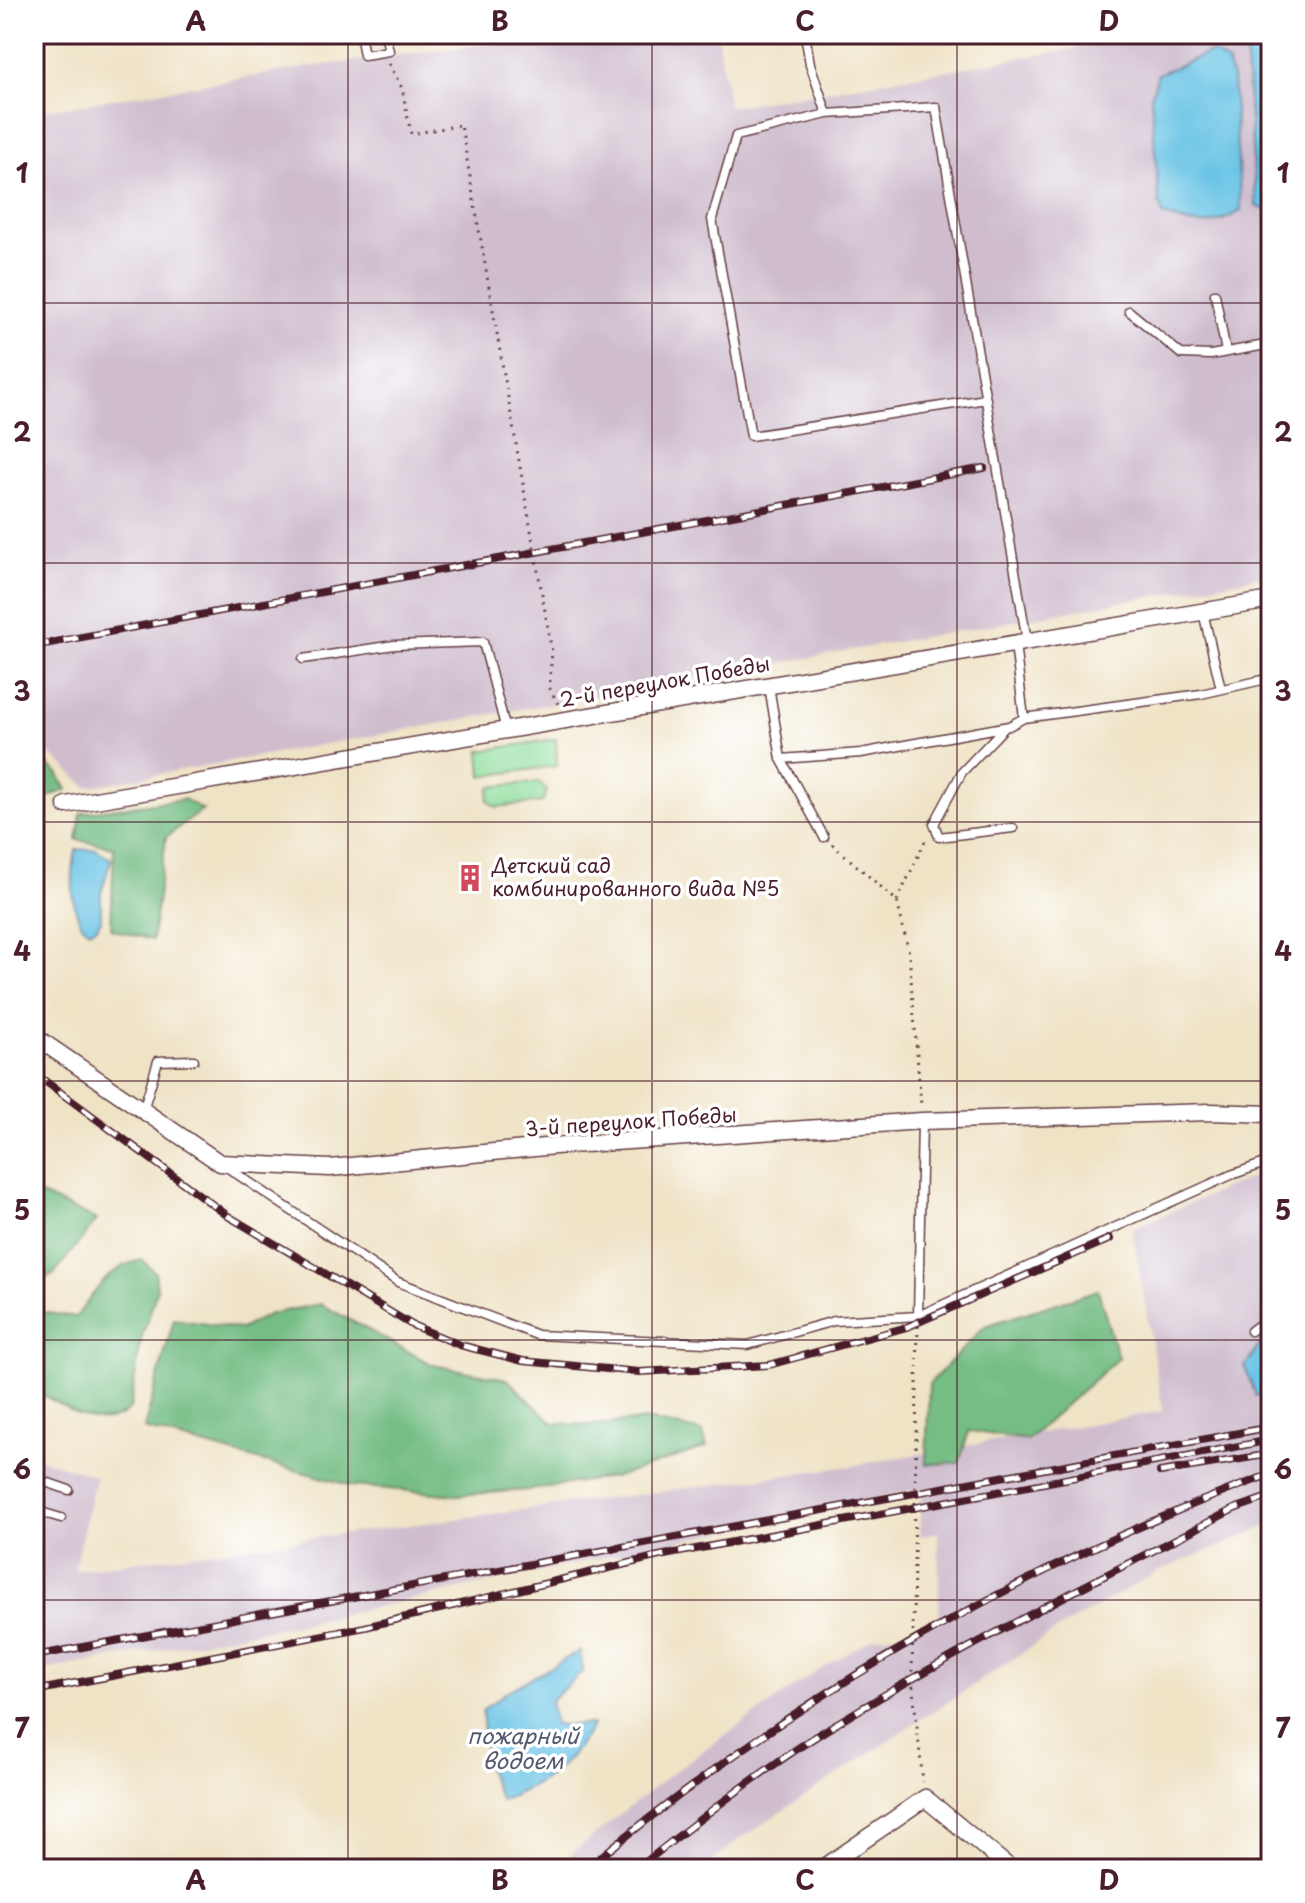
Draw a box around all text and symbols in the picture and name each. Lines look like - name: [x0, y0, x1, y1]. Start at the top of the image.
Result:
- text: A: [186, 1, 206, 40]
- text: B: [491, 1, 509, 40]
- text: C: [795, 1, 815, 40]
- text: D: [1099, 1, 1119, 40]
- text: 1: [16, 153, 28, 192]
- text: 1: [1277, 153, 1289, 192]
- text: 2: [13, 412, 31, 451]
- text: 2: [1274, 412, 1292, 451]
- street label: 2-й переулок Победы: [557, 648, 772, 714]
- text: 3: [13, 671, 31, 710]
- text: 3: [1274, 671, 1292, 710]
- place label: Детский сад комбинированного вида №5: [491, 850, 779, 903]
- building icon: Детский сад комбинированного вида №5: [455, 863, 485, 893]
- text: 4: [13, 931, 31, 970]
- text: 4: [1274, 931, 1292, 970]
- street label: 3-й переулок Победы: [524, 1099, 738, 1143]
- text: 5: [14, 1190, 30, 1229]
- text: 5: [1275, 1190, 1291, 1229]
- text: 6: [13, 1449, 31, 1488]
- text: 6: [1274, 1449, 1292, 1488]
- text: 7: [15, 1708, 30, 1747]
- text: 7: [1276, 1708, 1291, 1747]
- water label: пожарный водоем: [467, 1718, 581, 1776]
- text: A: [186, 1860, 206, 1899]
- text: B: [491, 1860, 509, 1899]
- text: C: [795, 1860, 815, 1899]
- text: D: [1099, 1860, 1119, 1899]

